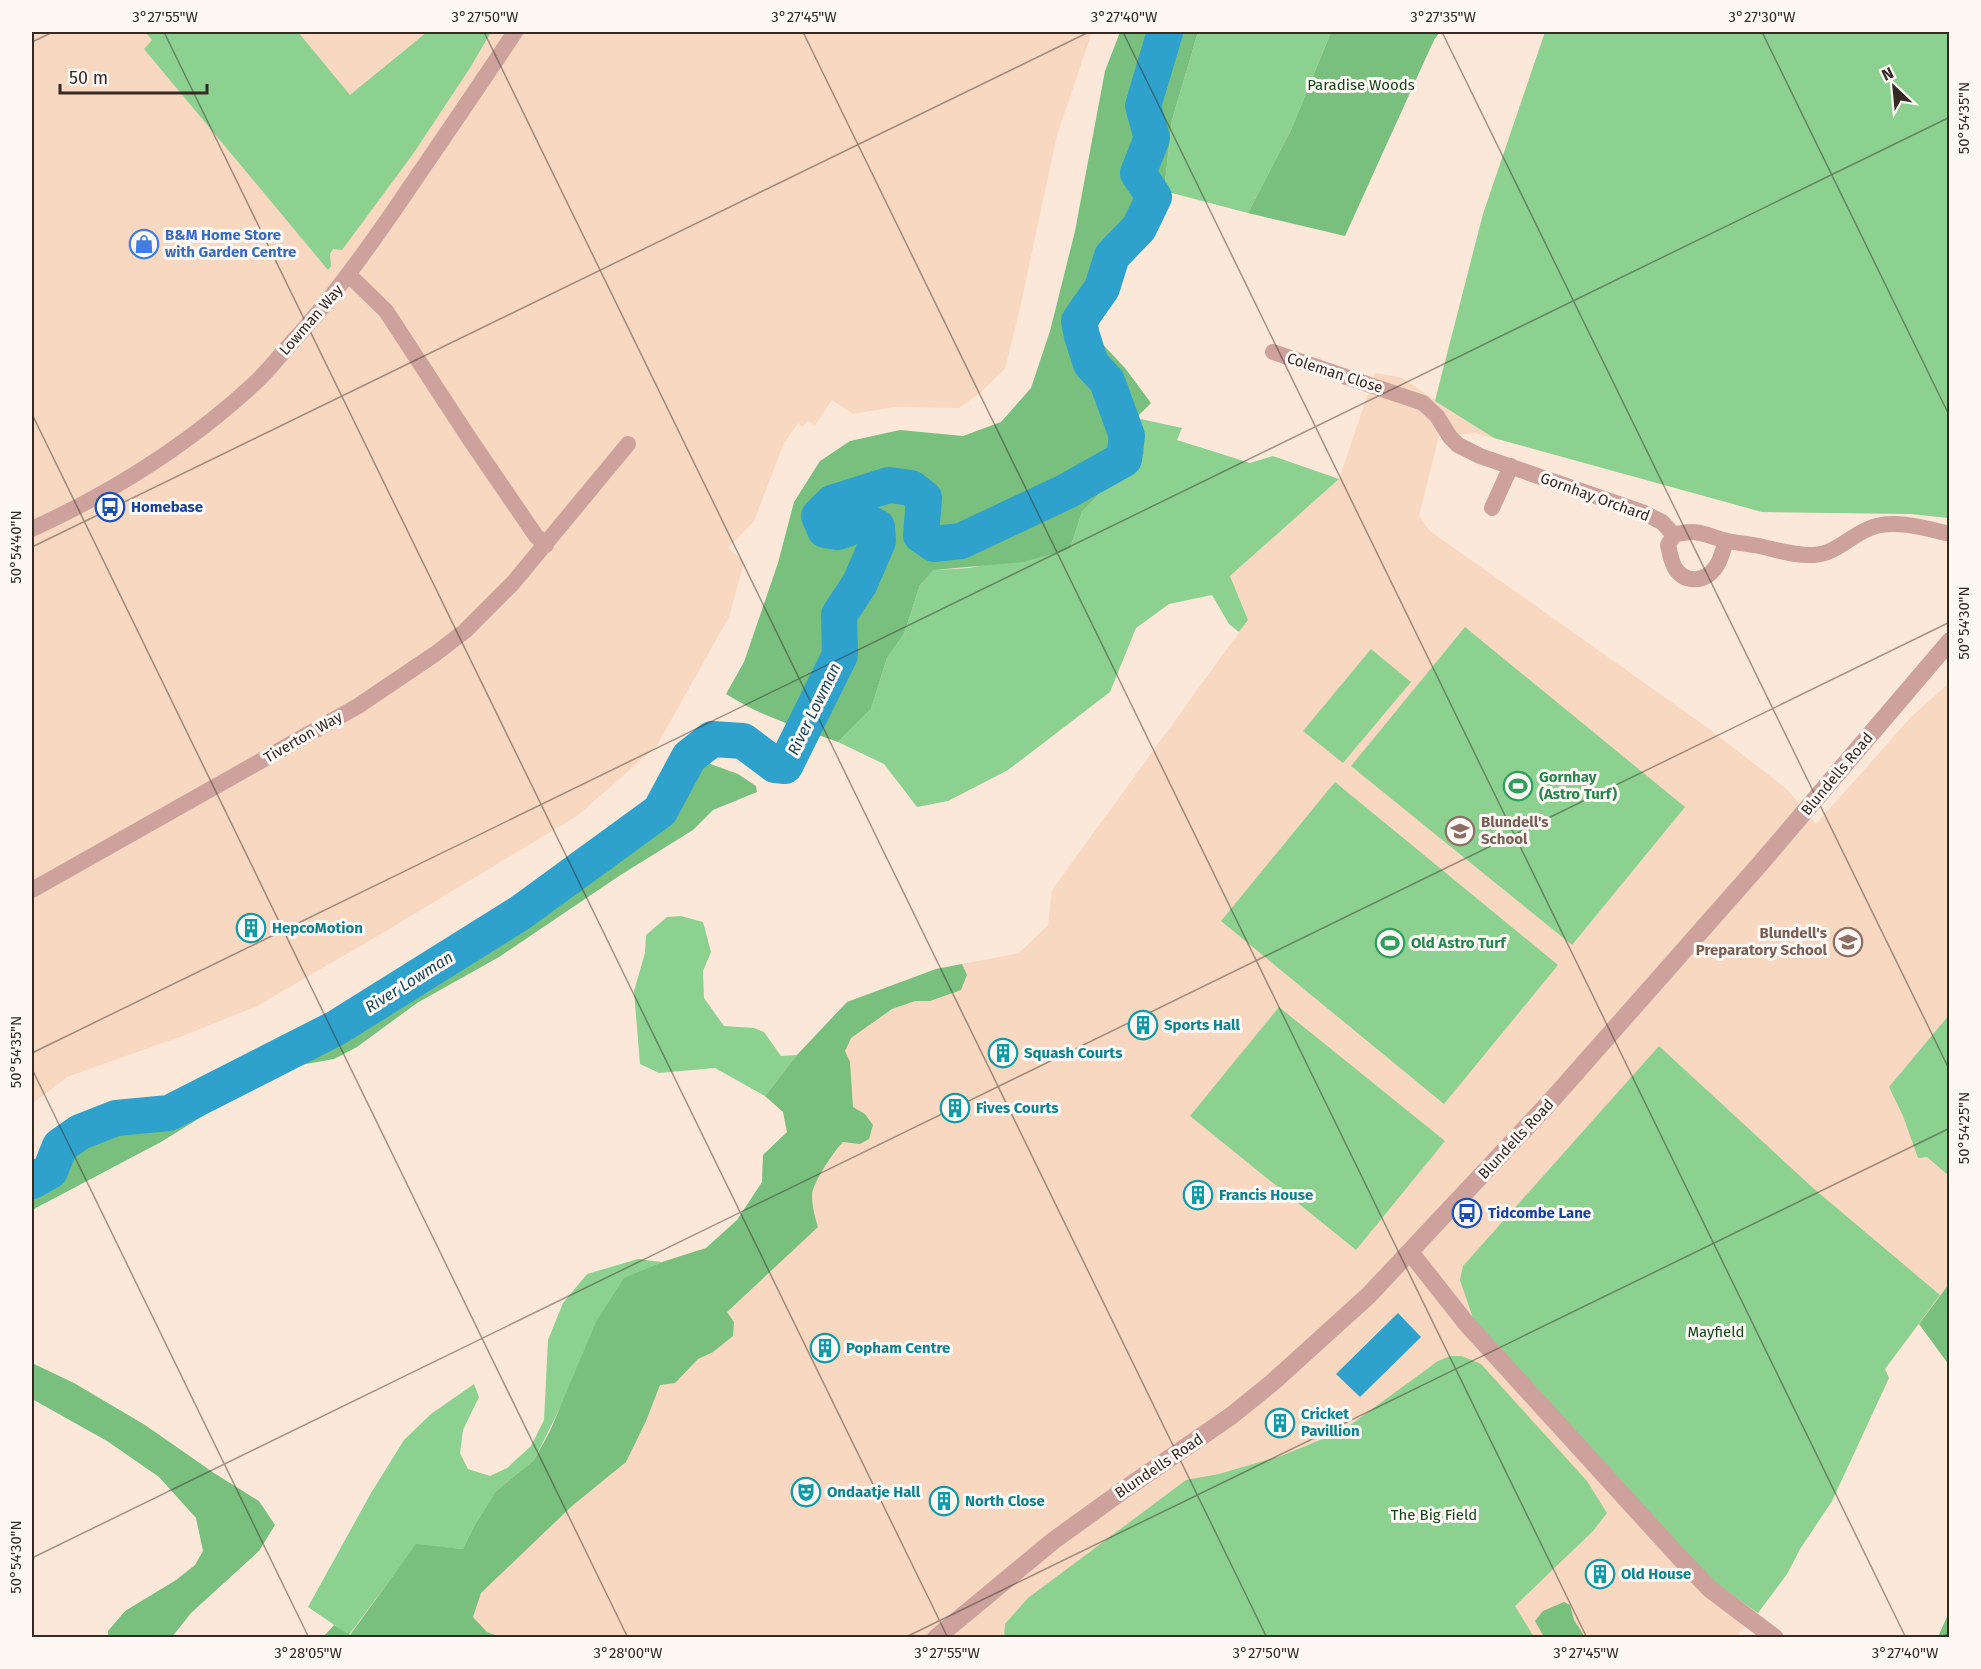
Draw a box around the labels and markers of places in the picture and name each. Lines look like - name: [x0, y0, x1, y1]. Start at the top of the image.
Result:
- place label: B&M Home Store with Garden Centre: [165, 226, 296, 261]
- shop icon: B&M Home Store with Garden Centre: [128, 228, 160, 260]
- bus stop icon: Homebase: [94, 491, 126, 523]
- place label: Homebase: [131, 498, 203, 516]
- place label: Gornhay (Astro Turf): [1539, 768, 1617, 803]
- sports icon: Gornhay (Astro Turf): [1502, 770, 1534, 802]
- place label: Blundell's School: [1481, 813, 1549, 848]
- school or university icon: Blundell's School: [1444, 815, 1476, 847]
- building icon: HepcoMotion: [235, 912, 267, 944]
- place label: HepcoMotion: [272, 919, 363, 937]
- place label: Blundell's Preparatory School: [1696, 924, 1828, 959]
- school or university icon: Blundell's Preparatory School: [1832, 926, 1864, 958]
- sports icon: Old Astro Turf: [1374, 927, 1406, 959]
- place label: Old Astro Turf: [1411, 934, 1507, 952]
- building icon: Sports Hall: [1127, 1009, 1159, 1041]
- place label: Sports Hall: [1164, 1016, 1240, 1034]
- building icon: Squash Courts: [987, 1037, 1019, 1069]
- place label: Squash Courts: [1024, 1044, 1122, 1062]
- building icon: Fives Courts: [939, 1092, 971, 1124]
- place label: Fives Courts: [976, 1099, 1058, 1117]
- building icon: Francis House: [1182, 1179, 1214, 1211]
- place label: Francis House: [1219, 1186, 1313, 1204]
- bus stop icon: Tidcombe Lane: [1451, 1197, 1483, 1229]
- place label: Tidcombe Lane: [1488, 1204, 1591, 1222]
- building icon: Popham Centre: [809, 1332, 841, 1364]
- place label: Popham Centre: [846, 1339, 950, 1357]
- place label: Cricket Pavillion: [1301, 1405, 1360, 1440]
- building icon: Cricket Pavillion: [1264, 1407, 1296, 1439]
- theatre icon: Ondaatje Hall: [790, 1476, 822, 1508]
- place label: Ondaatje Hall: [827, 1483, 921, 1501]
- building icon: North Close: [928, 1485, 960, 1517]
- place label: North Close: [965, 1492, 1045, 1510]
- building icon: Old House: [1584, 1558, 1616, 1590]
- place label: Old House: [1621, 1565, 1691, 1583]

